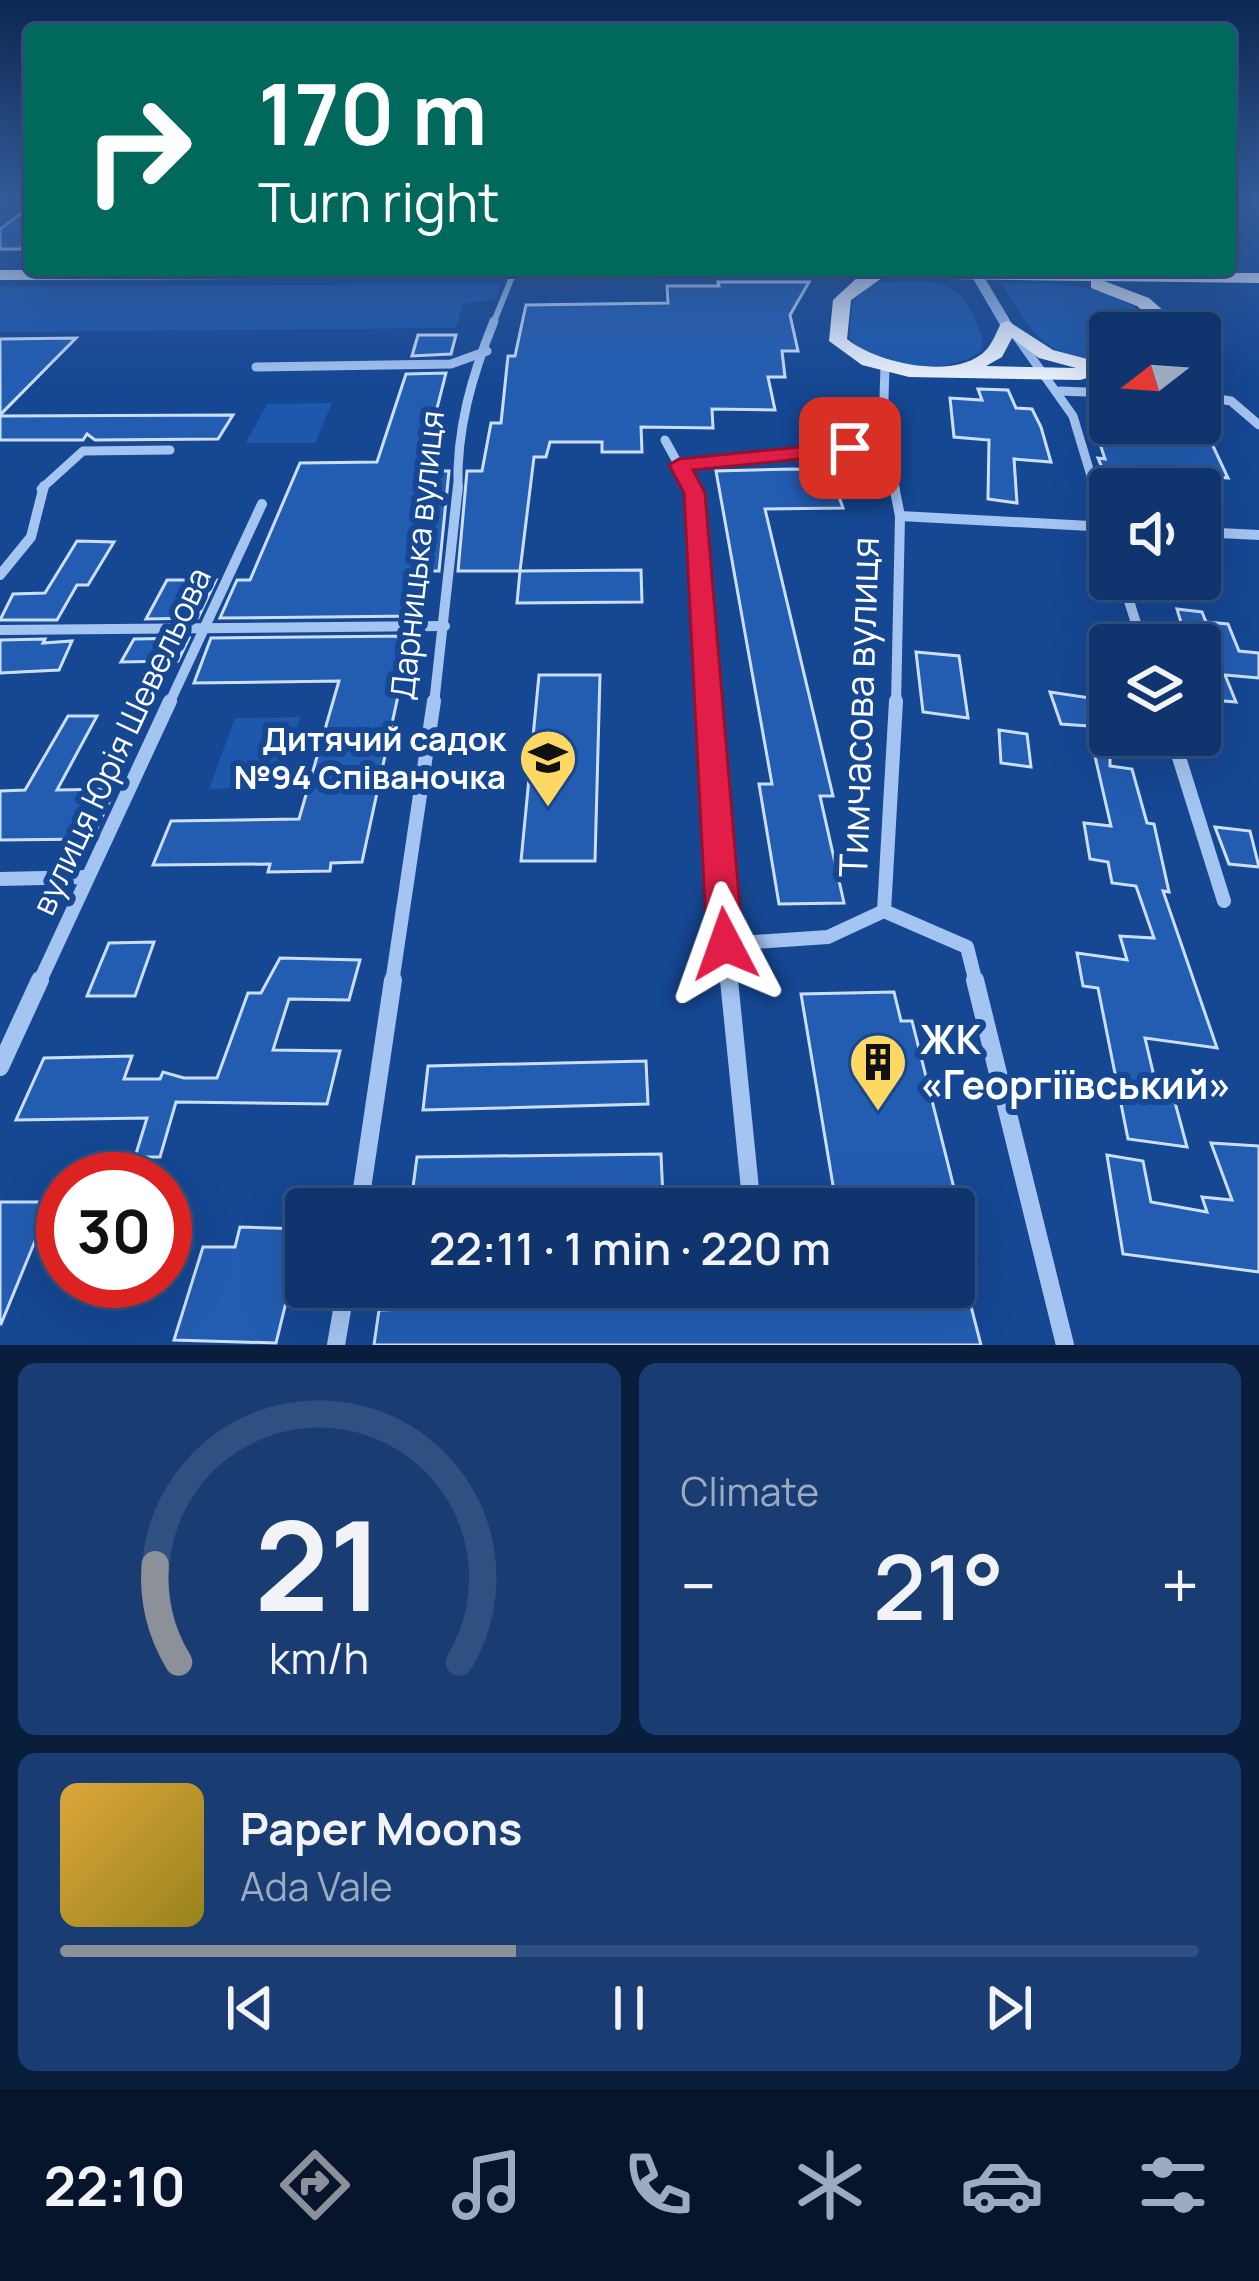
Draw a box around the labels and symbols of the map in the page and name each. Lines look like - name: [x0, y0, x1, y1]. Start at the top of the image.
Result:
- north arrow: [1089, 312, 1221, 444]
- pin: [799, 397, 901, 499]
- street label: Дарницька вулиця: [379, 408, 454, 702]
- street label: Тимчасова вулиця: [825, 536, 891, 878]
- street label: вулиця Юрія Шевельова: [20, 560, 221, 922]
- place label: Дитячий садок №94 Співаночка: [234, 716, 507, 799]
- school or university icon: Дитячий садок №94 Співаночка: [517, 727, 579, 809]
- position arrow: [662, 881, 788, 1007]
- place label: ЖК «Георгіївський»: [920, 1012, 1231, 1111]
- building icon: ЖК «Георгіївський»: [847, 1031, 909, 1113]
- speed limit sign: 30: [36, 1152, 192, 1308]

